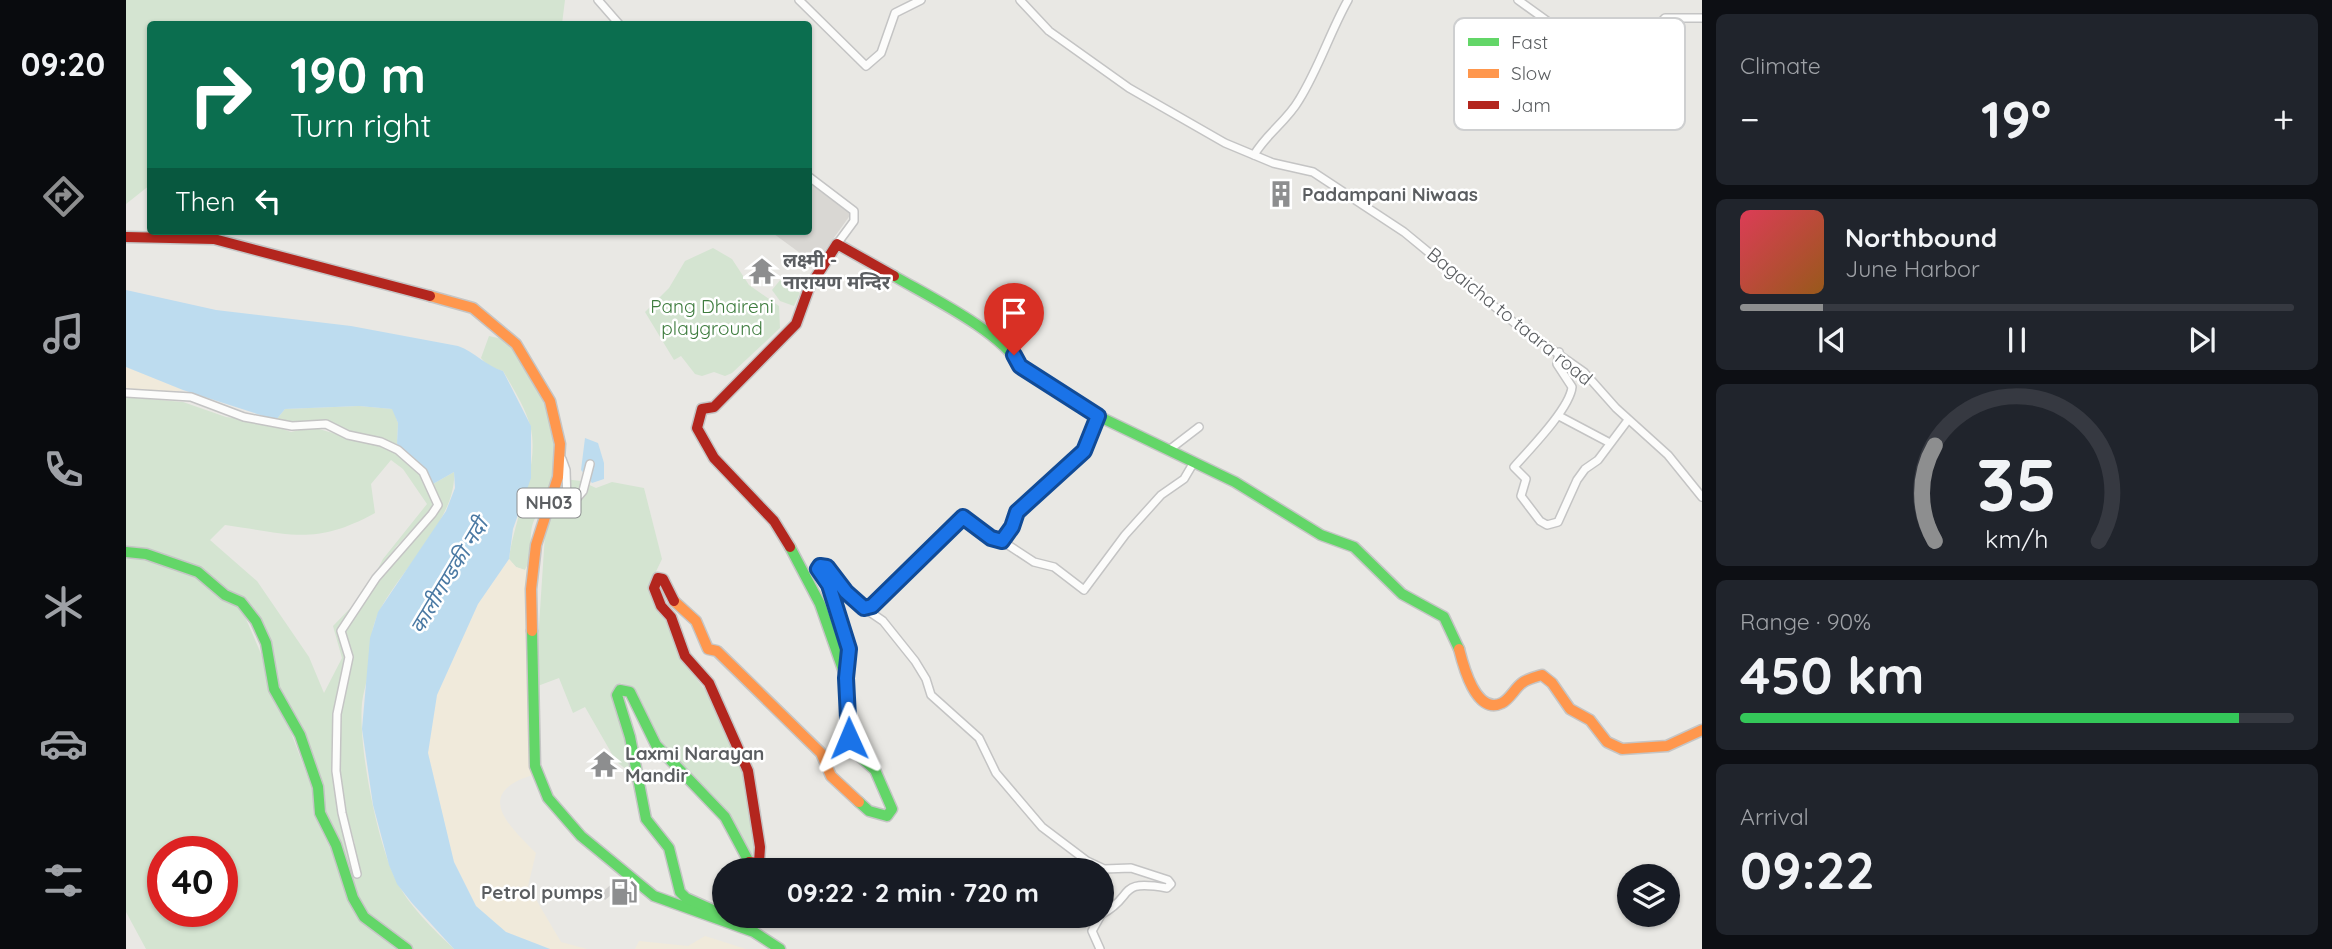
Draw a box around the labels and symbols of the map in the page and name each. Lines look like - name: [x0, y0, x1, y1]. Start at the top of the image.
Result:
- legend: [1454, 18, 1685, 130]
- text: Fast: [1511, 30, 1548, 54]
- text: Slow: [1511, 61, 1552, 85]
- text: Jam: [1511, 93, 1551, 117]
- building icon: Padampani Niwaas: [1266, 179, 1296, 209]
- place label: Padampani Niwaas: [1302, 182, 1478, 206]
- street label: Bagaicha to taara road: [1422, 242, 1598, 390]
- place label: लक्ष्मी - नारायण मन्दिर: [783, 248, 891, 294]
- temple icon: लक्ष्मी - नारायण मन्दिर: [747, 256, 777, 286]
- pin: [984, 283, 1044, 355]
- park label: Pang Dhaireni playground: [650, 294, 774, 340]
- road number: NH03: [518, 489, 580, 518]
- water label: कालीगण्डकी नदी: [404, 510, 495, 638]
- position arrow: [812, 701, 886, 775]
- place label: Laxmi Narayan Mandir: [625, 741, 764, 787]
- temple icon: Laxmi Narayan Mandir: [589, 749, 619, 779]
- speed limit sign: 40: [147, 836, 238, 927]
- fuel station icon: Petrol pumps: [609, 877, 639, 907]
- place label: Petrol pumps: [481, 880, 603, 904]

